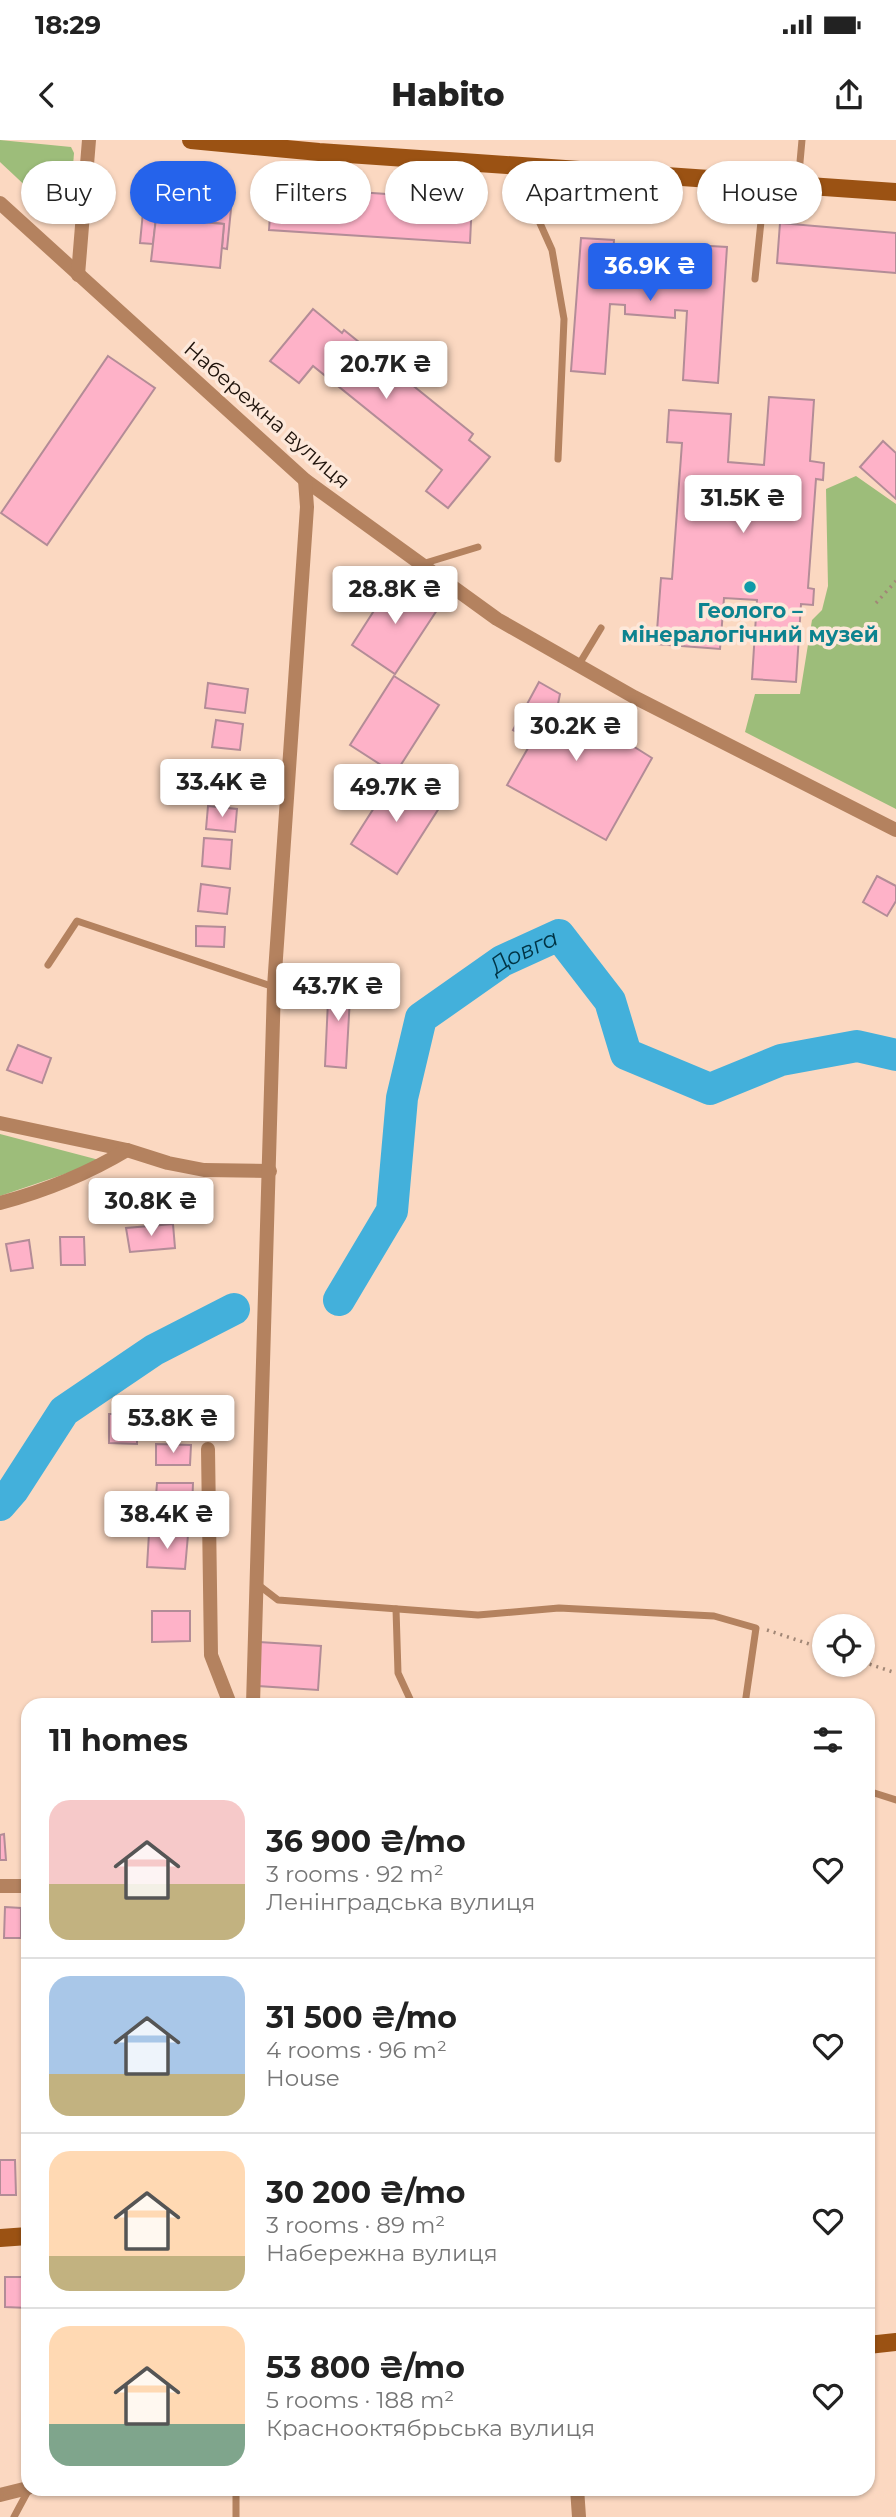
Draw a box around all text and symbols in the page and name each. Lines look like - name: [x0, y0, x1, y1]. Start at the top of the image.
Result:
- text: 18:29: [35, 9, 101, 41]
- text: Habito: [391, 75, 505, 114]
- icon: back: [28, 76, 66, 114]
- icon: share: [830, 76, 868, 114]
- chip: Buy: [21, 161, 116, 224]
- chip: Rent: [130, 161, 236, 224]
- chip: Filters: [250, 161, 371, 224]
- chip: New: [385, 161, 488, 224]
- chip: Apartment: [502, 161, 683, 224]
- chip: House: [697, 161, 822, 224]
- pin: 36.9K ₴: [585, 244, 715, 303]
- text: 36.9K ₴: [604, 252, 696, 280]
- street label: Набережна вулиця: [179, 336, 355, 493]
- pin: 20.7K ₴: [321, 342, 451, 401]
- text: 20.7K ₴: [340, 350, 432, 378]
- pin: 31.5K ₴: [678, 476, 808, 535]
- text: 31.5K ₴: [701, 484, 785, 512]
- pin: 28.8K ₴: [330, 566, 460, 626]
- text: 28.8K ₴: [349, 575, 441, 603]
- marker: Геолого – мінералогічний музей: [742, 579, 758, 595]
- place label: Геолого – мінералогічний музей: [621, 598, 879, 647]
- pin: 30.2K ₴: [511, 704, 641, 763]
- text: 30.2K ₴: [530, 712, 622, 740]
- pin: 33.4K ₴: [157, 760, 287, 819]
- pin: 49.7K ₴: [331, 764, 461, 824]
- text: 33.4K ₴: [176, 768, 268, 796]
- text: 49.7K ₴: [350, 773, 442, 801]
- water label: Довга: [482, 923, 563, 981]
- pin: 43.7K ₴: [273, 964, 403, 1023]
- text: 43.7K ₴: [292, 972, 384, 1000]
- pin: 30.8K ₴: [86, 1178, 216, 1238]
- text: 30.8K ₴: [105, 1187, 197, 1215]
- pin: 53.8K ₴: [108, 1396, 238, 1455]
- text: 53.8K ₴: [127, 1404, 219, 1432]
- pin: 38.4K ₴: [102, 1492, 232, 1551]
- text: 38.4K ₴: [120, 1500, 214, 1528]
- map controls: [812, 1614, 875, 1677]
- button: locate: [812, 1614, 875, 1677]
- icon: filters: [809, 1721, 847, 1759]
- text: 11 homes: [49, 1722, 188, 1759]
- text: 36 900 ₴/mo: [266, 1823, 466, 1860]
- icon: home: [105, 1828, 189, 1912]
- icon: heart: [809, 1851, 847, 1889]
- text: 3 rooms · 92 m²: [266, 1860, 444, 1888]
- text: Ленінградська вулиця: [266, 1888, 535, 1916]
- text: 31 500 ₴/mo: [266, 1999, 457, 2036]
- icon: home: [105, 2004, 189, 2088]
- icon: heart: [809, 2027, 847, 2065]
- text: 4 rooms · 96 m²: [266, 2036, 447, 2064]
- text: House: [266, 2064, 340, 2092]
- text: 30 200 ₴/mo: [266, 2174, 465, 2211]
- icon: home: [105, 2179, 189, 2263]
- icon: heart: [809, 2202, 847, 2240]
- text: 3 rooms · 89 m²: [266, 2211, 445, 2239]
- text: Набережна вулиця: [266, 2239, 498, 2267]
- text: 53 800 ₴/mo: [266, 2349, 465, 2386]
- icon: home: [105, 2354, 189, 2438]
- icon: heart: [809, 2377, 847, 2415]
- text: 5 rooms · 188 m²: [266, 2386, 454, 2414]
- text: Краснооктябрьська вулиця: [266, 2414, 595, 2442]

